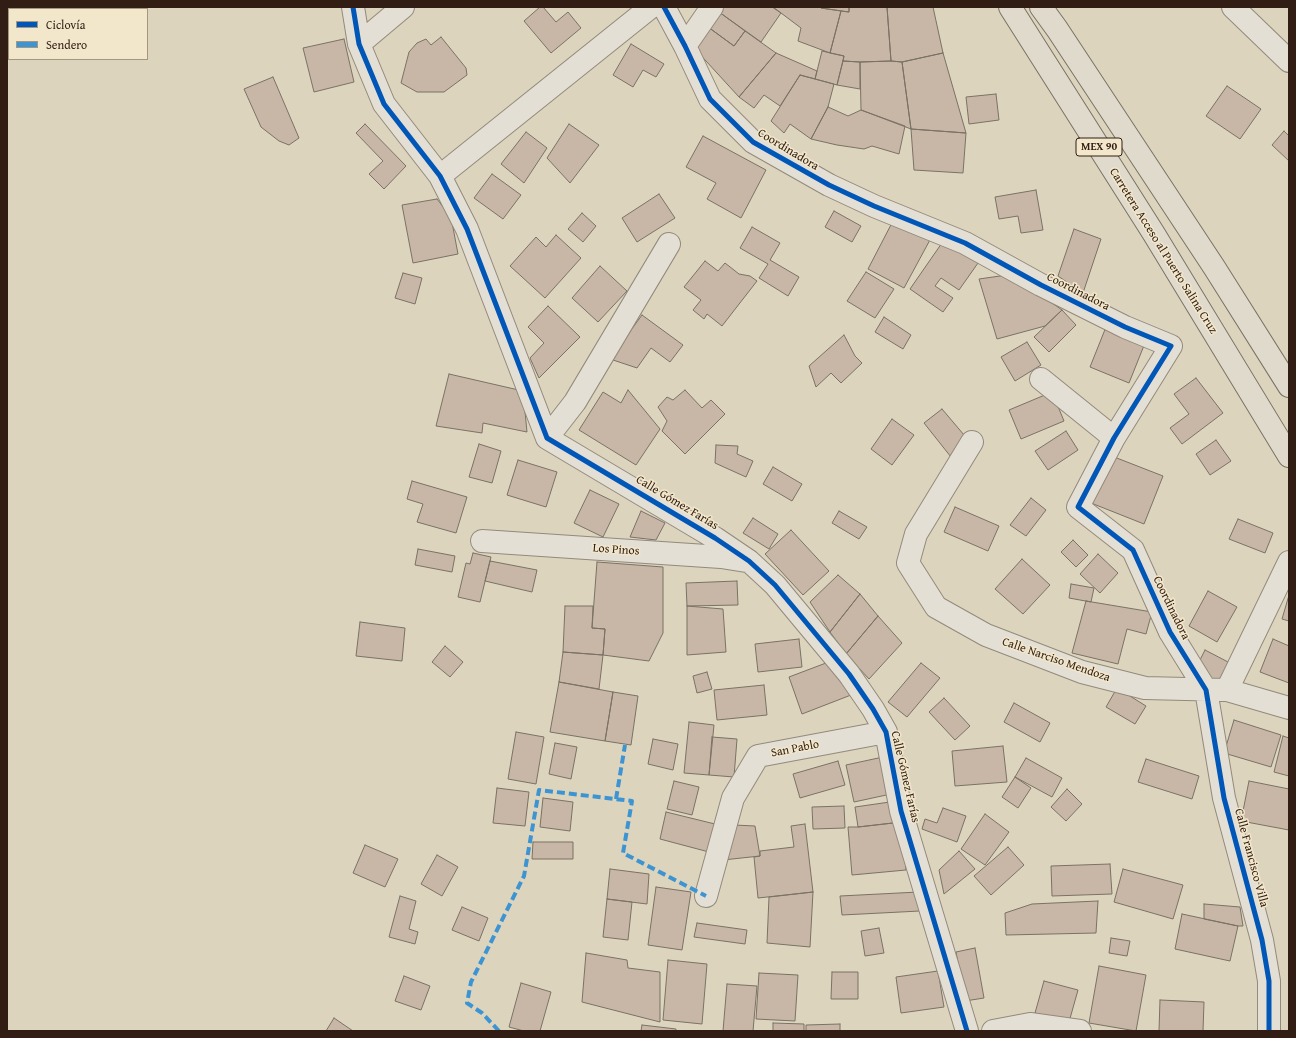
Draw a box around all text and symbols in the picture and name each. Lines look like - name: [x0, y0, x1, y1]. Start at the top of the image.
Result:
- legend: [8, 8, 148, 60]
- text: Ciclovía: [46, 16, 85, 33]
- text: Sendero: [46, 36, 87, 53]
- street label: Coordinadora: [755, 126, 821, 174]
- road number: MEX 90: [1076, 138, 1122, 156]
- street label: Carretera Acceso al Puerto Salina Cruz: [1106, 166, 1220, 336]
- street label: Coordinadora: [1044, 270, 1112, 314]
- street label: Calle Gómez Farías: [633, 473, 721, 533]
- street label: Los Pinos: [592, 541, 640, 559]
- street label: Coordinadora: [1149, 574, 1193, 642]
- street label: Calle Narciso Mendoza: [1000, 635, 1112, 685]
- street label: Calle Gómez Farías: [887, 730, 923, 824]
- street label: San Pablo: [770, 737, 820, 761]
- street label: Calle Francisco Villa: [1231, 807, 1271, 909]

